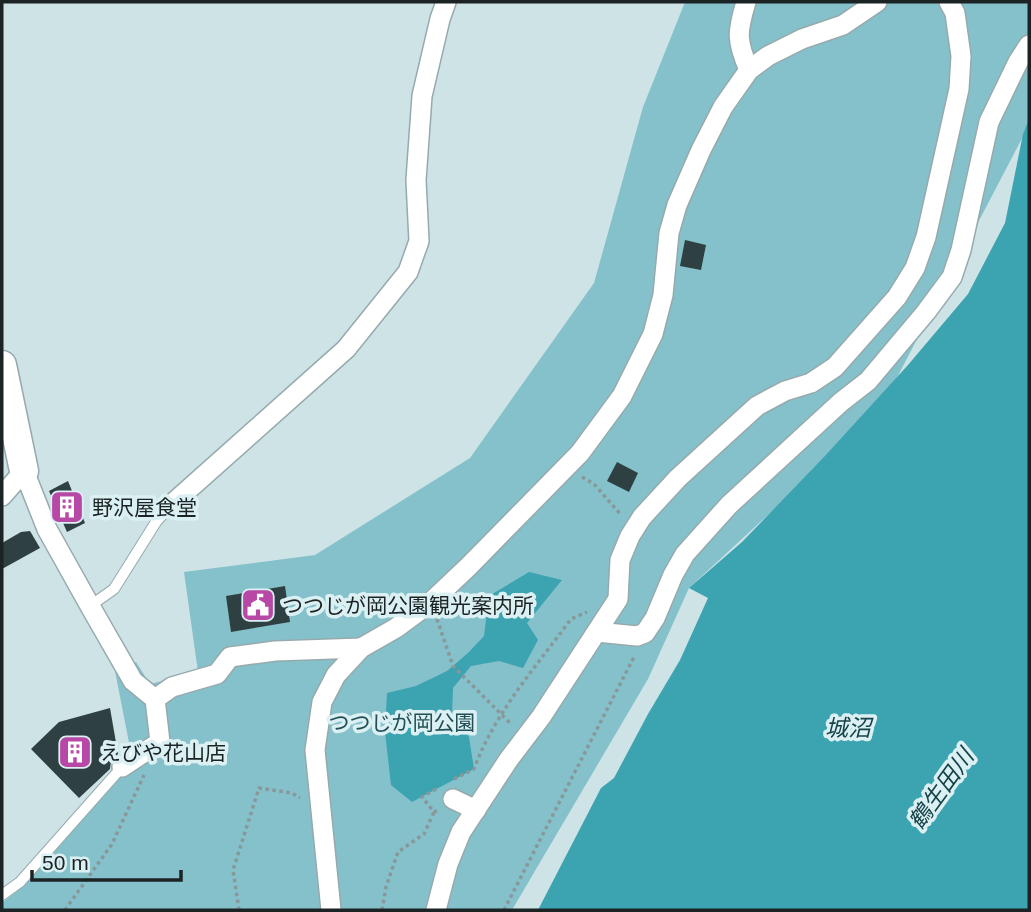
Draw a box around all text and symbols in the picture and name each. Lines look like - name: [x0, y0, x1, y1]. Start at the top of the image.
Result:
- building icon: 野沢屋食堂: [48, 488, 86, 526]
- place label: 野沢屋食堂: [92, 496, 197, 519]
- public building icon: つつじが岡公園観光案内所: [239, 586, 277, 624]
- place label: つつじが岡公園観光案内所: [282, 594, 534, 617]
- park label: つつじが岡公園: [329, 711, 476, 734]
- water label: 城沼: [825, 715, 874, 741]
- building icon: えびや花山店: [56, 733, 94, 771]
- place label: えびや花山店: [100, 741, 226, 764]
- water label: 鶴生田川: [903, 742, 980, 834]
- scale bar: [32, 838, 180, 882]
- text: 50 m: [42, 851, 89, 874]

